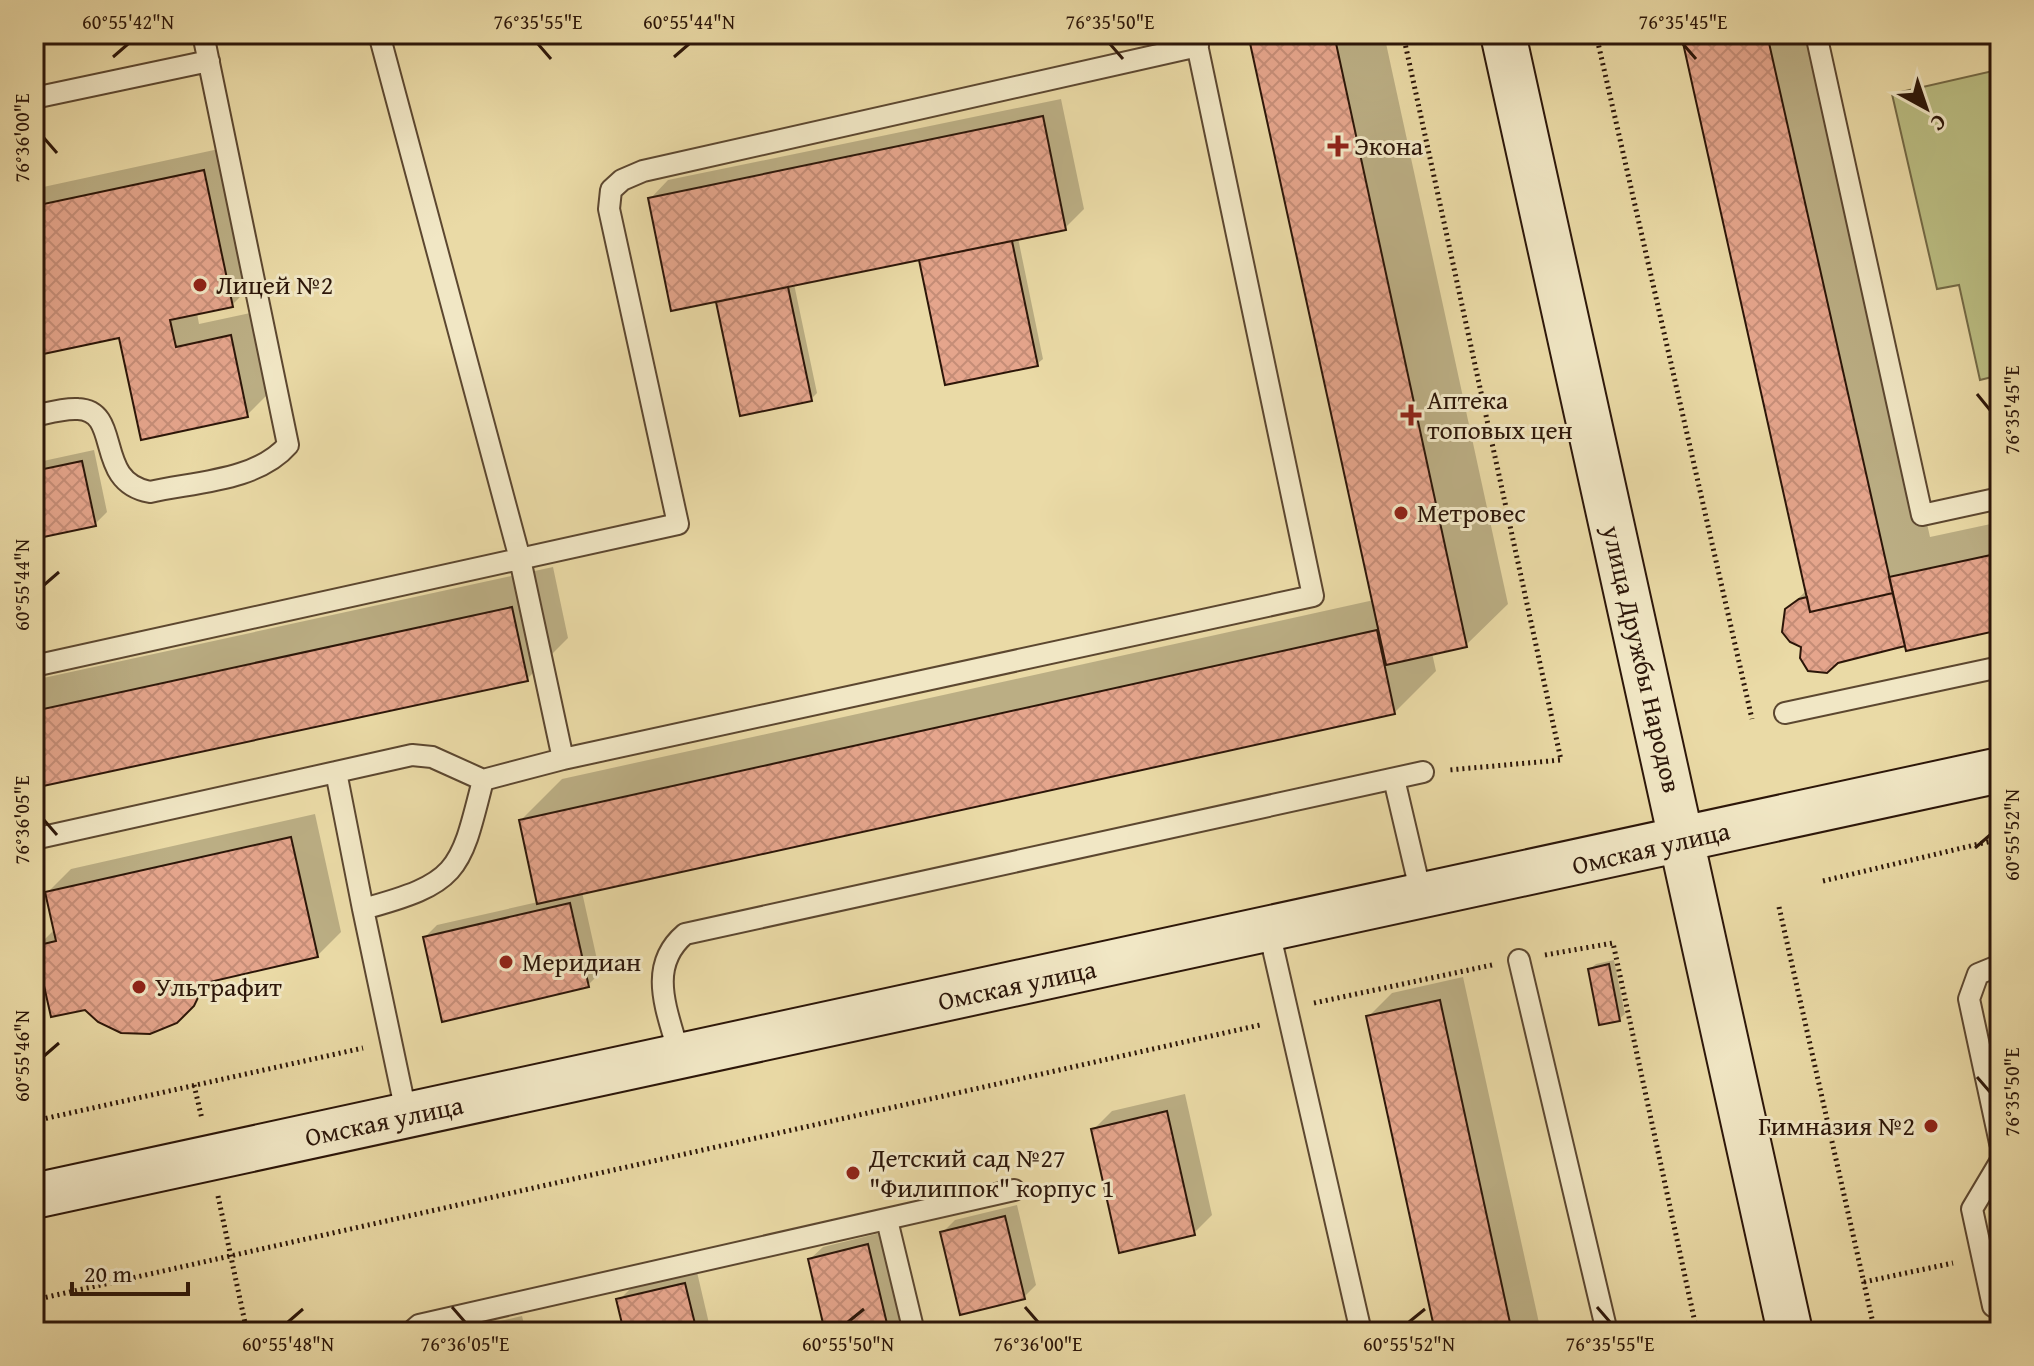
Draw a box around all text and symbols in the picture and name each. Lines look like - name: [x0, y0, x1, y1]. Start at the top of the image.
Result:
- text: 60°55'42"N: [82, 7, 174, 36]
- text: 76°35'55"E: [494, 7, 582, 36]
- text: 60°55'44"N: [643, 7, 735, 36]
- text: 76°35'50"E: [1066, 7, 1154, 36]
- text: 76°35'45"E: [1639, 7, 1727, 36]
- north arrow: [1886, 68, 1966, 148]
- text: 76°36'00"E: [7, 94, 36, 182]
- text: С: [1924, 107, 1954, 140]
- place label: Экона: [1354, 126, 1424, 165]
- marker: Экона: [1329, 137, 1347, 155]
- place label: Лицей №2: [216, 265, 333, 304]
- marker: Лицей №2: [191, 276, 209, 294]
- text: 76°35'45"E: [1997, 366, 2026, 454]
- place label: Аптека топовых цен: [1427, 380, 1573, 449]
- marker: Аптека топовых цен: [1402, 406, 1420, 424]
- place label: Метровес: [1417, 493, 1526, 532]
- marker: Метровес: [1392, 504, 1410, 522]
- street label: улица Дружбы Народов: [1593, 520, 1692, 796]
- text: 60°55'44"N: [7, 539, 36, 631]
- text: 76°36'05"E: [7, 776, 36, 864]
- text: 60°55'52"N: [1997, 789, 2026, 881]
- street label: Омская улица: [1568, 810, 1734, 885]
- place label: Меридиан: [522, 942, 641, 981]
- street label: Омская улица: [934, 949, 1100, 1020]
- marker: Меридиан: [497, 953, 515, 971]
- place label: Ультрафит: [155, 967, 282, 1006]
- marker: Ультрафит: [130, 978, 148, 996]
- text: 60°55'46"N: [7, 1010, 36, 1102]
- text: 76°35'50"E: [1997, 1048, 2026, 1136]
- street label: Омская улица: [301, 1085, 467, 1156]
- place label: Гимназия №2: [1758, 1106, 1915, 1145]
- marker: Гимназия №2: [1922, 1117, 1940, 1135]
- place label: Детский сад №27 "Филиппок" корпус 1: [868, 1138, 1115, 1207]
- marker: Детский сад №27 "Филиппок" корпус 1: [844, 1164, 862, 1182]
- scale bar: [72, 1246, 188, 1296]
- text: 20 m: [84, 1256, 132, 1291]
- text: 60°55'48"N: [242, 1329, 334, 1358]
- text: 76°36'05"E: [421, 1329, 509, 1358]
- text: 60°55'50"N: [802, 1329, 894, 1358]
- text: 76°36'00"E: [994, 1329, 1082, 1358]
- text: 60°55'52"N: [1363, 1329, 1455, 1358]
- text: 76°35'55"E: [1566, 1329, 1654, 1358]

